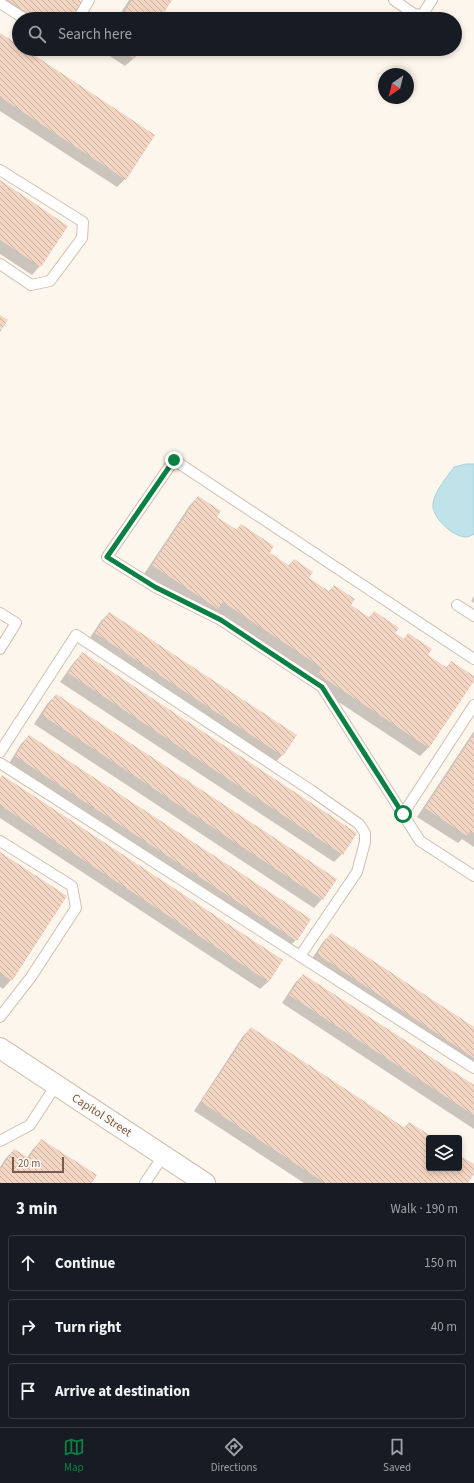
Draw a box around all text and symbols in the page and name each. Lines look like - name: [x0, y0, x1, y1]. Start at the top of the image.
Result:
- search box: [12, 12, 462, 56]
- icon: search: [26, 23, 48, 45]
- text: Search here: [58, 24, 132, 45]
- north arrow: [378, 68, 414, 104]
- route end: [165, 451, 183, 469]
- route start: [394, 805, 412, 823]
- street label: Capitol Street: [68, 1090, 135, 1141]
- map controls: [426, 1135, 462, 1171]
- button: layers: [426, 1135, 462, 1171]
- scale bar: [12, 1155, 64, 1174]
- text: 20 m: [18, 1156, 40, 1171]
- text: 3 min: [16, 1197, 57, 1221]
- text: Walk · 190 m: [390, 1200, 458, 1218]
- icon: ahead: [17, 1252, 39, 1274]
- text: Continue: [55, 1253, 115, 1274]
- text: 150 m: [424, 1254, 457, 1272]
- icon: right: [17, 1316, 39, 1338]
- text: Turn right: [55, 1317, 121, 1338]
- text: 40 m: [431, 1318, 457, 1336]
- icon: arrive: [17, 1380, 39, 1402]
- text: Arrive at destination: [55, 1381, 190, 1402]
- tab: Map: [63, 1436, 85, 1475]
- tab: Directions: [211, 1436, 257, 1475]
- tab: Saved: [383, 1436, 411, 1475]

